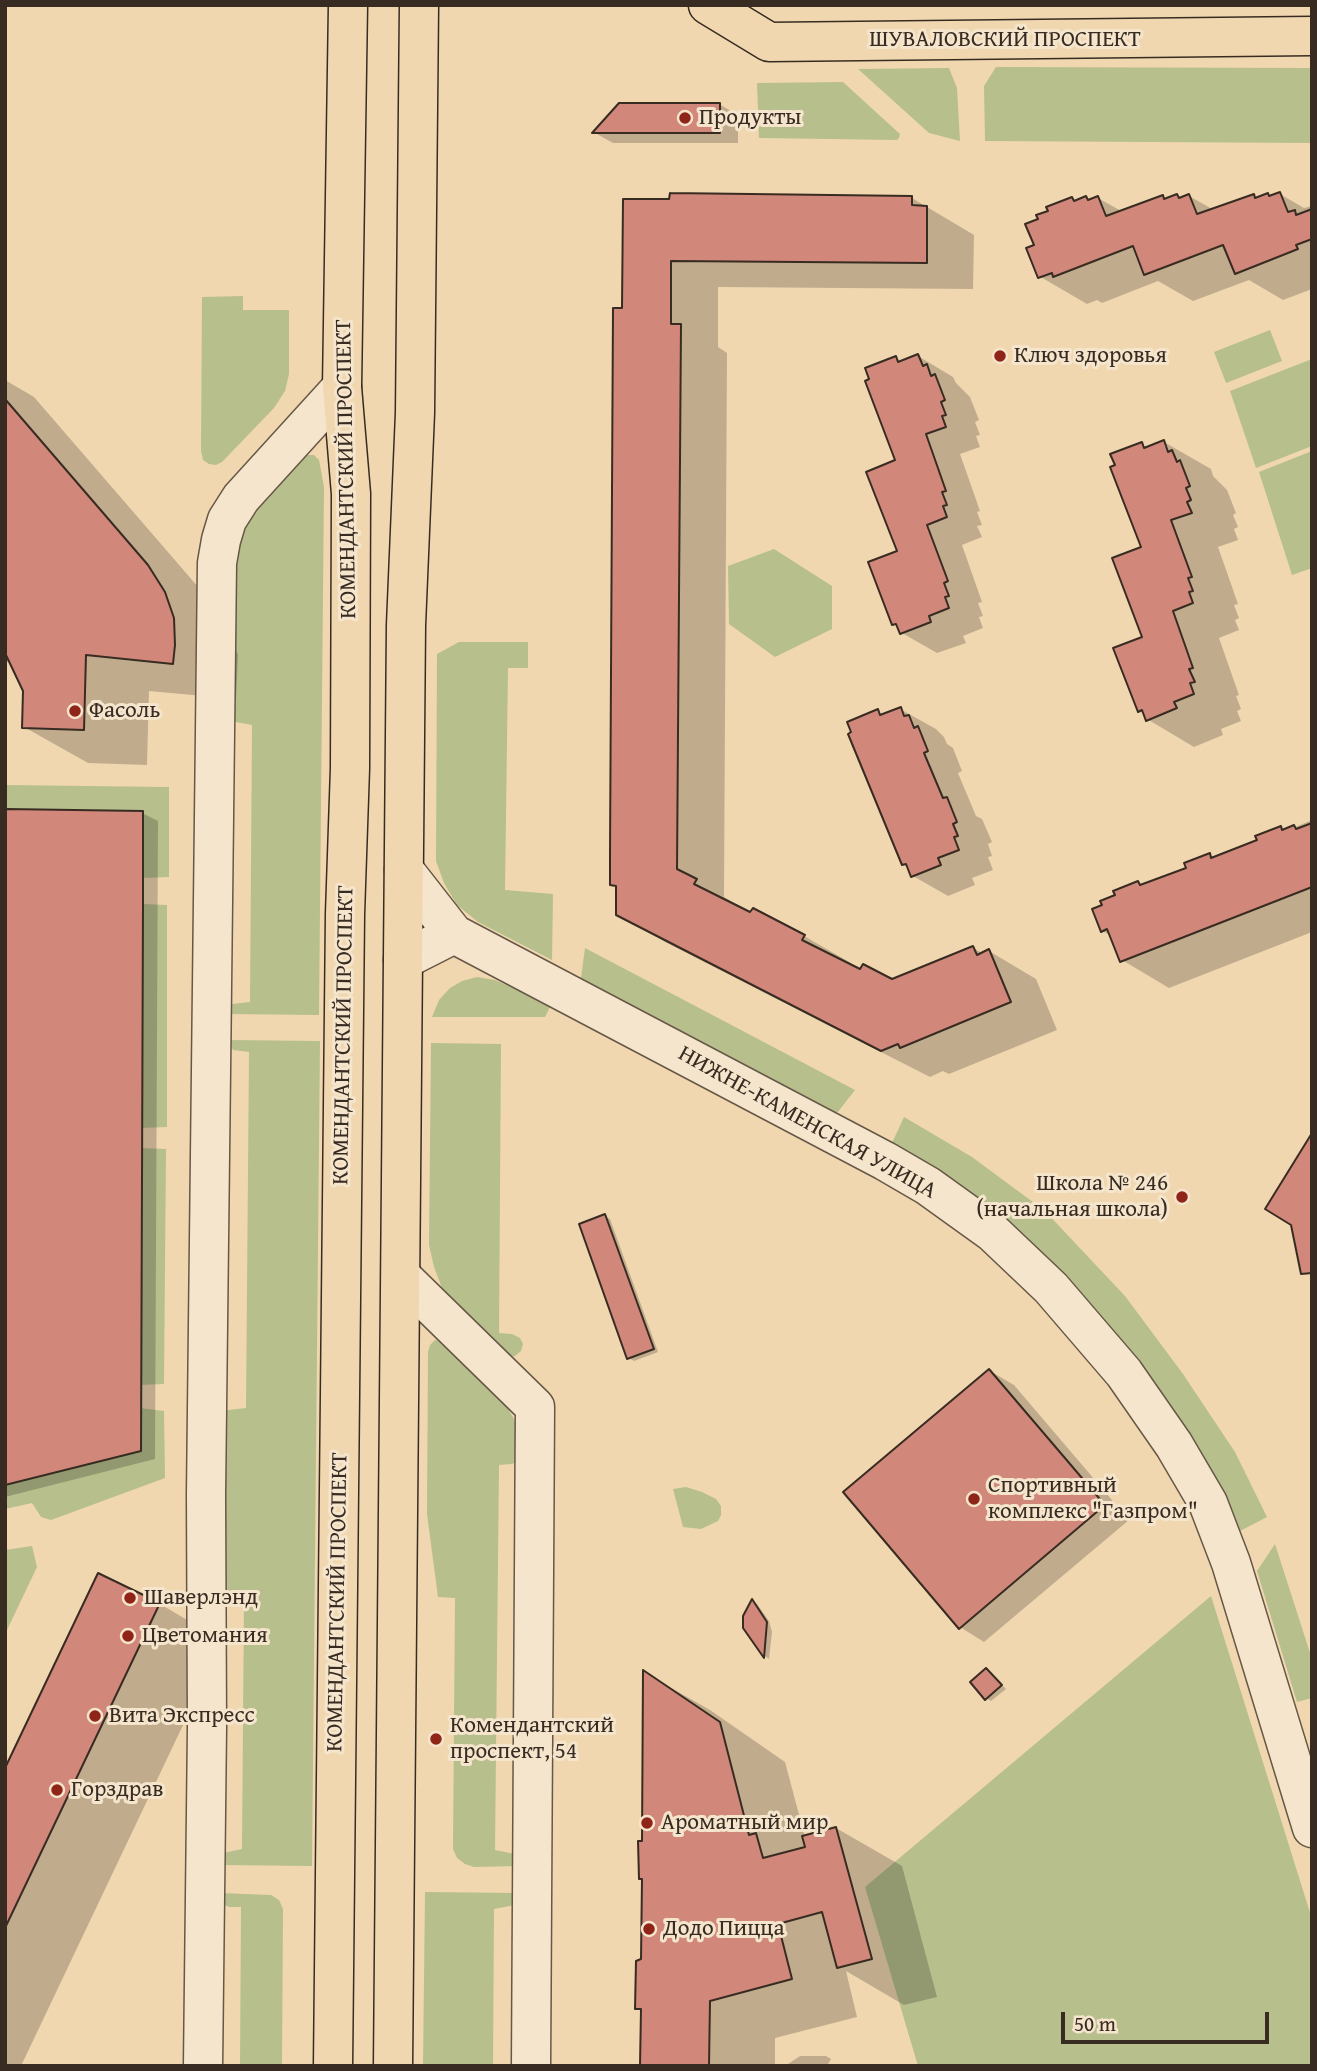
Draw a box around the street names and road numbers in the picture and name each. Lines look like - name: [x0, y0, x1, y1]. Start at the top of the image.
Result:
- street label: ШУВАЛОВСКИЙ ПРОСПЕКТ: [869, 26, 1141, 54]
- street label: КОМЕНДАНТСКИЙ ПРОСПЕКТ: [331, 319, 363, 619]
- street label: КОМЕНДАНТСКИЙ ПРОСПЕКТ: [328, 885, 360, 1185]
- street label: НИЖНЕ-КАМЕНСКАЯ УЛИЦА: [673, 1040, 941, 1206]
- street label: КОМЕНДАНТСКИЙ ПРОСПЕКТ: [322, 1452, 354, 1752]

